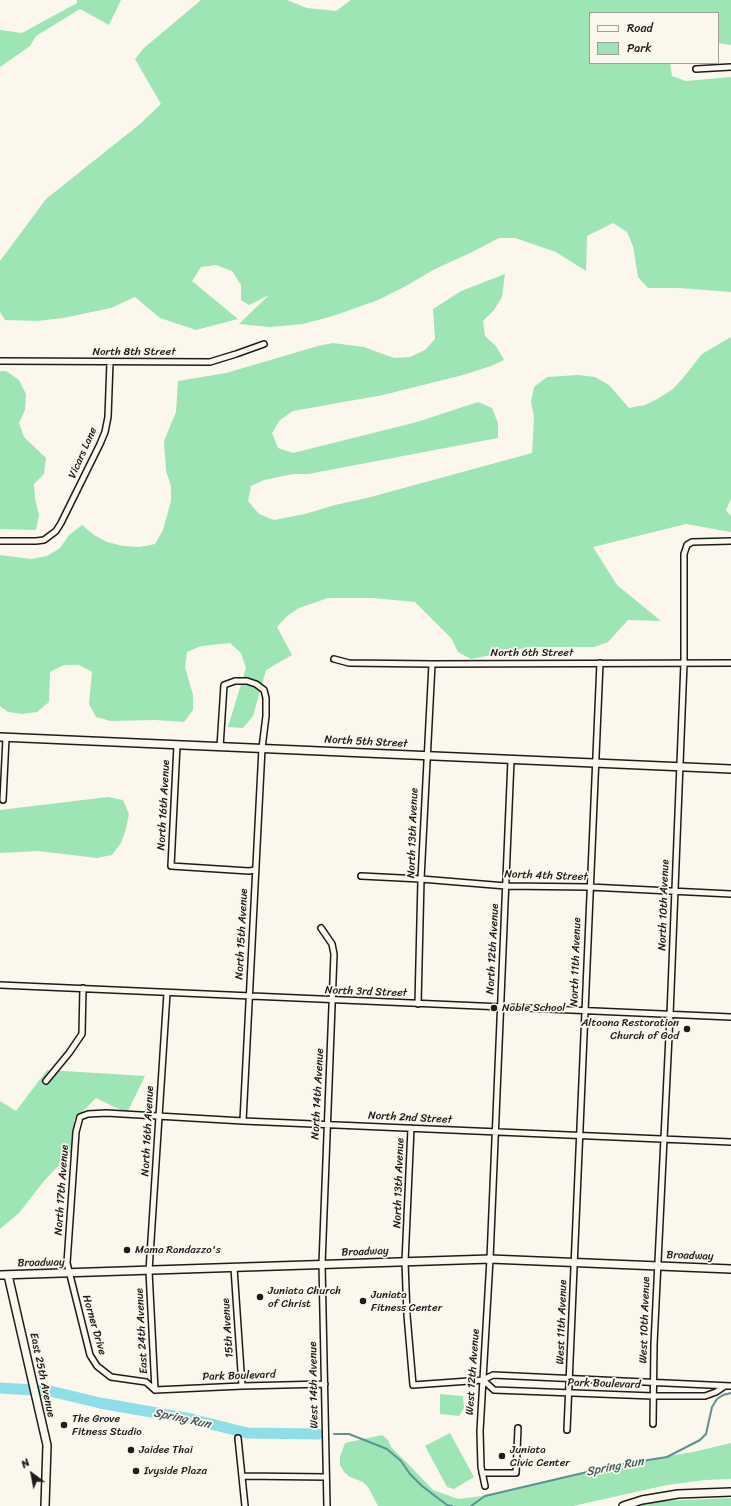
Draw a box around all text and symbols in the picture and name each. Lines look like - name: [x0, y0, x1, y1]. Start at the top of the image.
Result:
- legend: [589, 12, 719, 64]
- text: Road: [627, 17, 653, 39]
- text: Park: [627, 37, 652, 59]
- street label: North 8th Street: [92, 345, 176, 359]
- street label: Vicars Lane: [66, 425, 100, 481]
- street label: North 6th Street: [491, 646, 573, 660]
- street label: North 5th Street: [324, 733, 408, 751]
- street label: North 16th Avenue: [155, 759, 173, 851]
- street label: North 13th Avenue: [405, 788, 421, 878]
- street label: North 10th Avenue: [656, 859, 672, 951]
- street label: North 4th Street: [504, 868, 588, 884]
- street label: North 15th Avenue: [233, 888, 251, 980]
- street label: North 12th Avenue: [484, 903, 502, 995]
- street label: North 11th Avenue: [568, 917, 584, 1007]
- street label: North 3rd Street: [325, 984, 407, 1000]
- place label: Noble School: [502, 1001, 565, 1015]
- marker: Noble School: [489, 1003, 499, 1013]
- place label: Altoona Restoration Church of God: [581, 1016, 679, 1042]
- marker: Altoona Restoration Church of God: [682, 1024, 692, 1034]
- street label: North 14th Avenue: [309, 1048, 327, 1140]
- street label: North 16th Avenue: [139, 1085, 157, 1177]
- street label: North 2nd Street: [368, 1109, 452, 1127]
- street label: North 13th Avenue: [391, 1138, 407, 1228]
- street label: North 17th Avenue: [52, 1144, 72, 1236]
- place label: Mama Randazzo's: [135, 1243, 221, 1257]
- marker: Mama Randazzo's: [122, 1245, 132, 1255]
- street label: Broadway: [341, 1245, 389, 1259]
- street label: Broadway: [666, 1249, 714, 1263]
- street label: Broadway: [17, 1256, 65, 1270]
- street label: West 10th Avenue: [637, 1276, 653, 1364]
- street label: West 11th Avenue: [554, 1279, 570, 1365]
- place label: Juniata Church of Christ: [268, 1284, 341, 1310]
- street label: East 24th Avenue: [133, 1288, 151, 1374]
- place label: Juniata Fitness Center: [371, 1288, 442, 1314]
- marker: Juniata Church of Christ: [255, 1292, 265, 1302]
- street label: Horner Drive: [79, 1294, 109, 1356]
- marker: Juniata Fitness Center: [358, 1296, 368, 1306]
- street label: 15th Avenue: [219, 1298, 237, 1358]
- street label: West 12th Avenue: [463, 1328, 483, 1416]
- street label: East 25th Avenue: [27, 1332, 57, 1418]
- street label: West 14th Avenue: [307, 1341, 321, 1429]
- street label: Park Boulevard: [202, 1368, 276, 1384]
- street label: Park Boulevard: [567, 1376, 641, 1392]
- water label: Spring Run: [152, 1406, 212, 1432]
- place label: The Grove Fitness Studio: [72, 1412, 142, 1438]
- marker: The Grove Fitness Studio: [59, 1420, 69, 1430]
- place label: Jaidee Thai: [139, 1443, 193, 1457]
- place label: Juniata Civic Center: [510, 1443, 570, 1469]
- marker: Jaidee Thai: [126, 1445, 136, 1455]
- marker: Juniata Civic Center: [497, 1451, 507, 1461]
- text: N: [17, 1453, 34, 1473]
- north arrow: [12, 1454, 52, 1494]
- water label: Spring Run: [585, 1454, 645, 1480]
- place label: Ivyside Plaza: [144, 1464, 207, 1478]
- marker: Ivyside Plaza: [131, 1466, 141, 1476]

